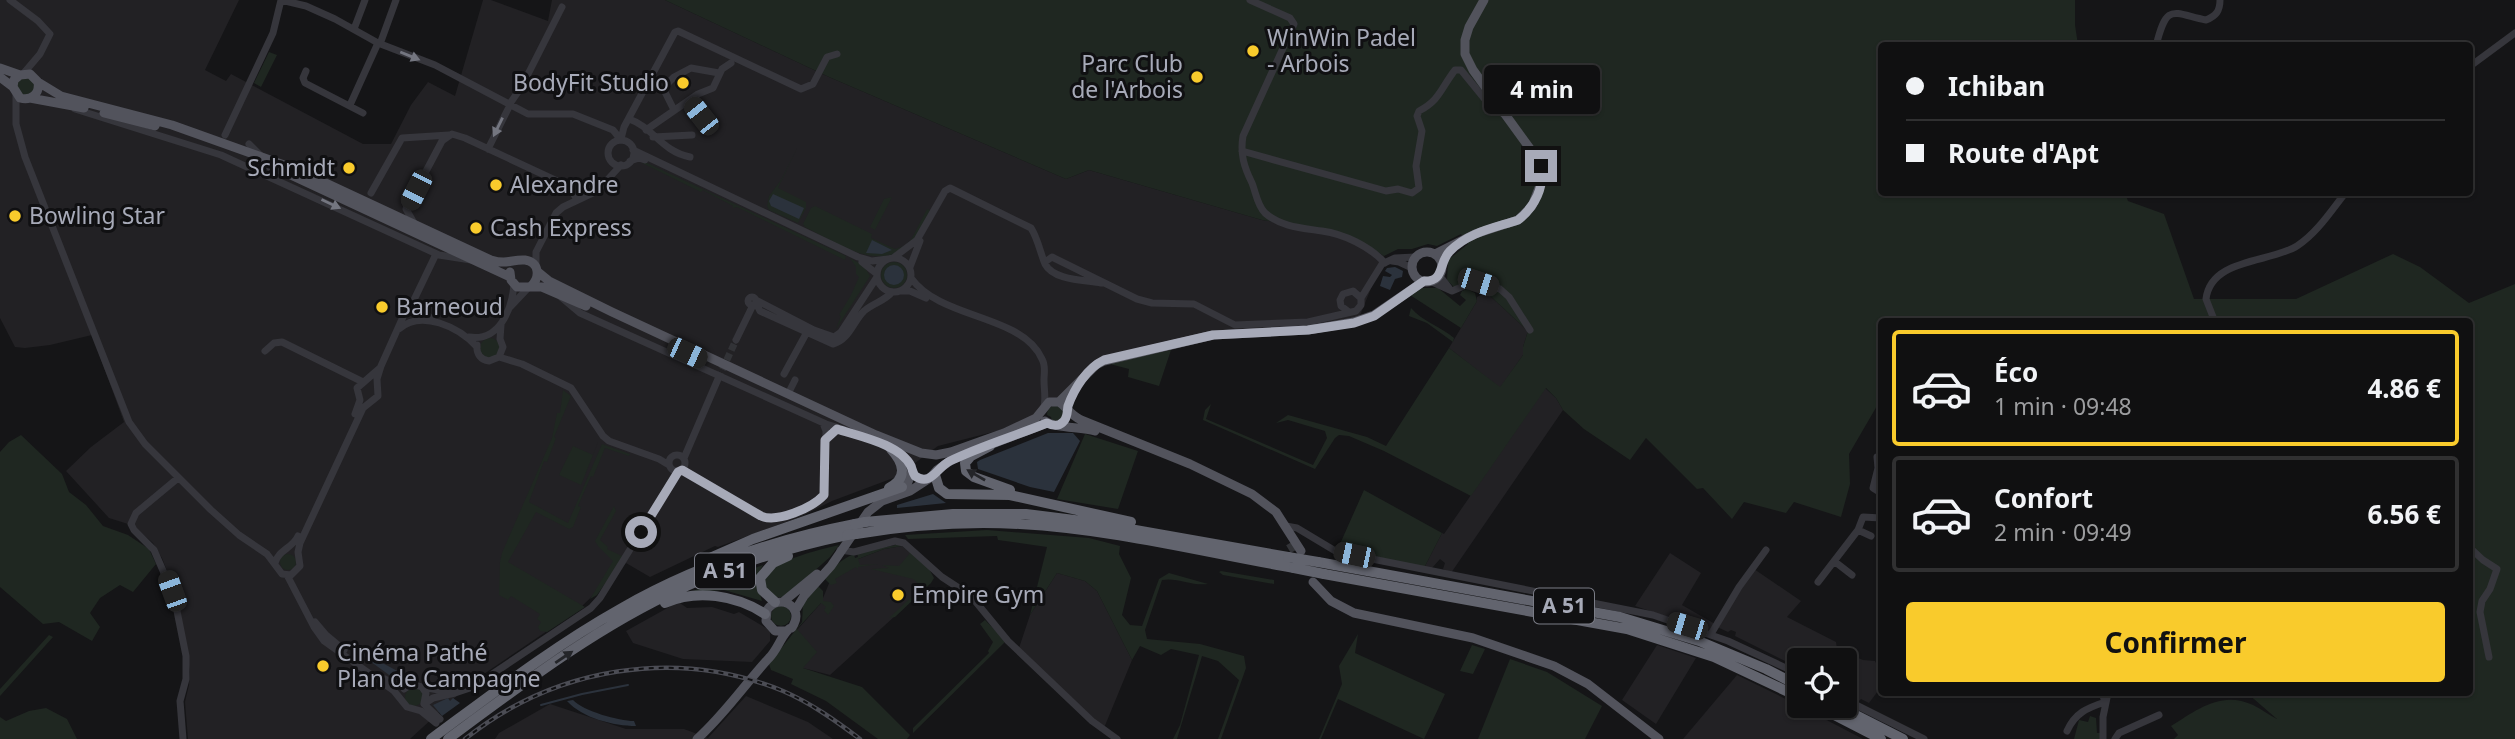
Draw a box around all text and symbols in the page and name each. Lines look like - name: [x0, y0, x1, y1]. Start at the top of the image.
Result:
- place label: WinWin Padel - Arbois: [1267, 21, 1416, 79]
- marker: WinWin Padel - Arbois: [1245, 43, 1261, 59]
- place label: Parc Club de l'Arbois: [1071, 47, 1183, 105]
- one-way arrow: [400, 51, 421, 62]
- callout: 4 min: [1483, 64, 1599, 114]
- place label: BodyFit Studio: [513, 66, 669, 98]
- text: Ichiban: [1948, 68, 2045, 104]
- marker: Parc Club de l'Arbois: [1189, 69, 1205, 85]
- text: 4 min: [1510, 73, 1574, 105]
- marker: BodyFit Studio: [675, 75, 691, 91]
- car: [680, 93, 723, 139]
- one-way arrow: [493, 117, 504, 137]
- text: Route d'Apt: [1948, 135, 2099, 171]
- route end: [1525, 150, 1557, 182]
- place label: Schmidt: [247, 151, 335, 183]
- marker: Schmidt: [341, 160, 357, 176]
- car: [398, 167, 435, 213]
- place label: Alexandre: [510, 168, 619, 200]
- marker: Alexandre: [488, 177, 504, 193]
- one-way arrow: [321, 198, 341, 210]
- place label: Bowling Star: [29, 199, 166, 231]
- marker: Bowling Star: [7, 208, 23, 224]
- place label: Cash Express: [490, 211, 632, 243]
- marker: Cash Express: [468, 220, 484, 236]
- car: [1455, 266, 1502, 298]
- place label: Barneoud: [396, 290, 503, 322]
- marker: Barneoud: [374, 299, 390, 315]
- car: [664, 335, 711, 371]
- text: Éco: [1994, 354, 2038, 390]
- icon: car: [1910, 357, 1973, 420]
- text: 4.86 €: [2367, 370, 2441, 406]
- text: 1 min · 09:48: [1994, 390, 2132, 422]
- one-way arrow: [965, 470, 985, 482]
- text: Confort: [1994, 480, 2093, 516]
- icon: car: [1910, 483, 1973, 546]
- text: 6.56 €: [2367, 496, 2441, 532]
- route start: [625, 516, 657, 548]
- text: 2 min · 09:49: [1994, 516, 2132, 548]
- car: [1332, 540, 1377, 570]
- road number: A 51: [695, 554, 755, 588]
- car: [155, 568, 190, 614]
- place label: Empire Gym: [912, 578, 1044, 610]
- marker: Empire Gym: [890, 587, 906, 603]
- road number: A 51: [1534, 588, 1594, 624]
- button: Confirmer: [1906, 602, 2445, 682]
- car: [1664, 610, 1711, 642]
- place label: Cinéma Pathé Plan de Campagne: [337, 636, 540, 694]
- map controls: [1787, 648, 1857, 718]
- button: locate: [1787, 648, 1857, 718]
- one-way arrow: [554, 651, 574, 664]
- marker: Cinéma Pathé Plan de Campagne: [315, 658, 331, 674]

